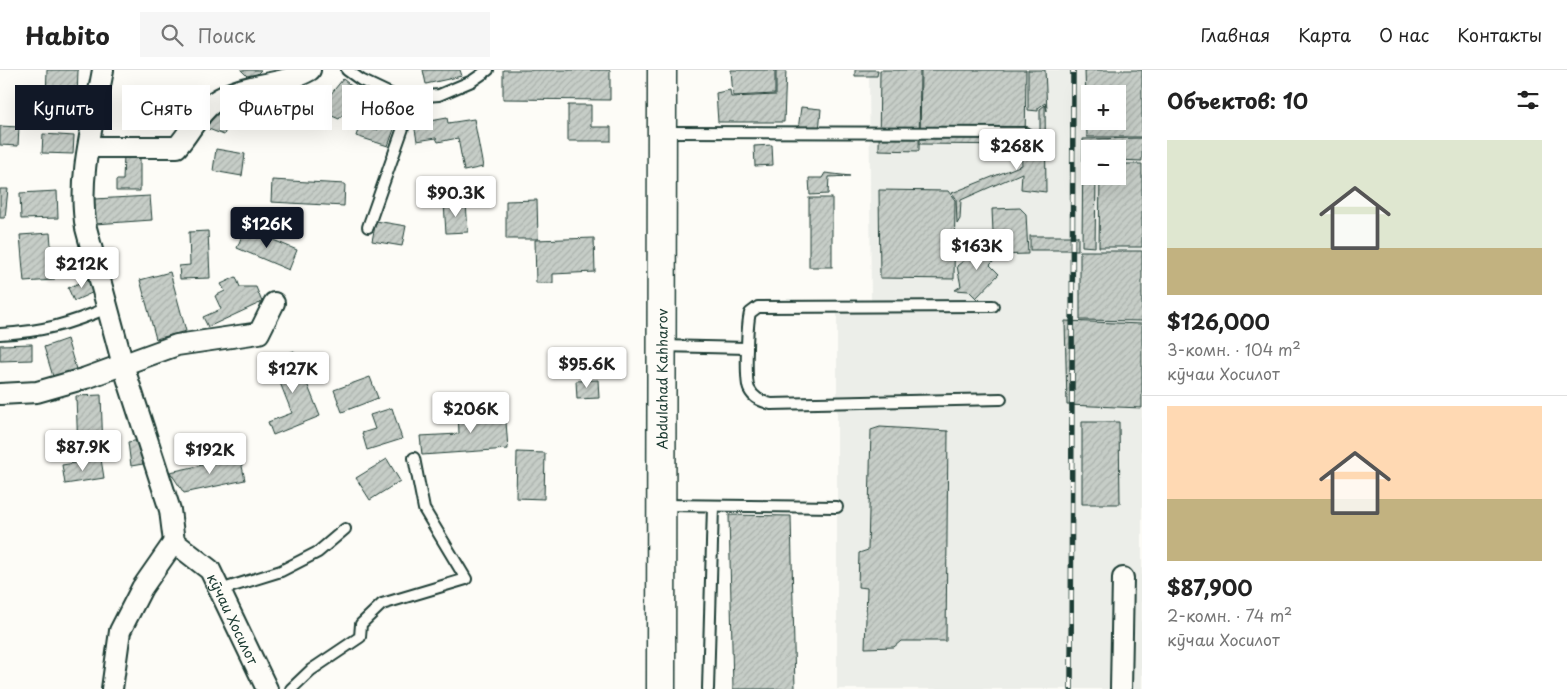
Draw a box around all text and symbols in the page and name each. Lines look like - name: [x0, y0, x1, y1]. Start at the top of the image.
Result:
- search box: [140, 12, 490, 57]
- text: Habito: [25, 17, 110, 53]
- icon: search: [158, 21, 186, 49]
- text: Поиск: [198, 21, 255, 49]
- text: Главная: [1201, 21, 1270, 48]
- text: Карта: [1298, 21, 1351, 48]
- text: О нас: [1379, 21, 1429, 48]
- text: Контакты: [1457, 21, 1542, 48]
- text: Объектов: 10: [1167, 84, 1308, 116]
- chip: Купить: [15, 85, 112, 130]
- chip: Снять: [122, 85, 210, 130]
- chip: Фильтры: [220, 85, 332, 130]
- chip: Новое: [342, 85, 433, 130]
- map controls: [1081, 85, 1126, 185]
- button: +: [1081, 85, 1126, 130]
- icon: filters: [1514, 86, 1542, 114]
- pin: $268K: [982, 128, 1052, 171]
- text: $268K: [990, 133, 1044, 157]
- button: −: [1081, 140, 1126, 185]
- icon: home: [1310, 173, 1400, 263]
- pin: $90.3K: [415, 176, 497, 218]
- text: $90.3K: [427, 180, 485, 204]
- pin: $126K: [232, 206, 302, 249]
- text: $126K: [242, 211, 292, 235]
- pin: $163K: [942, 228, 1012, 271]
- text: $163K: [951, 233, 1003, 257]
- pin: $212K: [47, 246, 117, 289]
- text: $212K: [56, 251, 108, 275]
- text: $126,000: [1167, 305, 1270, 337]
- street label: Abdulahad Kahharov: [651, 308, 672, 450]
- text: 3-комн. · 104 m²: [1167, 337, 1301, 361]
- pin: $95.6K: [546, 346, 628, 389]
- text: $95.6K: [559, 351, 615, 375]
- pin: $127K: [258, 352, 328, 394]
- text: $127K: [268, 356, 318, 380]
- text: кӯчаи Хосилот: [1167, 361, 1280, 385]
- pin: $206K: [436, 392, 506, 434]
- text: $206K: [443, 396, 499, 420]
- pin: $87.9K: [42, 430, 124, 472]
- pin: $192K: [175, 432, 245, 475]
- text: $87.9K: [56, 434, 110, 458]
- text: $192K: [185, 437, 235, 461]
- icon: home: [1310, 438, 1400, 528]
- street label: кӯчаи Хосилот: [203, 570, 264, 668]
- text: $87,900: [1167, 571, 1253, 603]
- text: 2-комн. · 74 m²: [1167, 603, 1292, 627]
- text: кӯчаи Хосилот: [1167, 627, 1280, 651]

